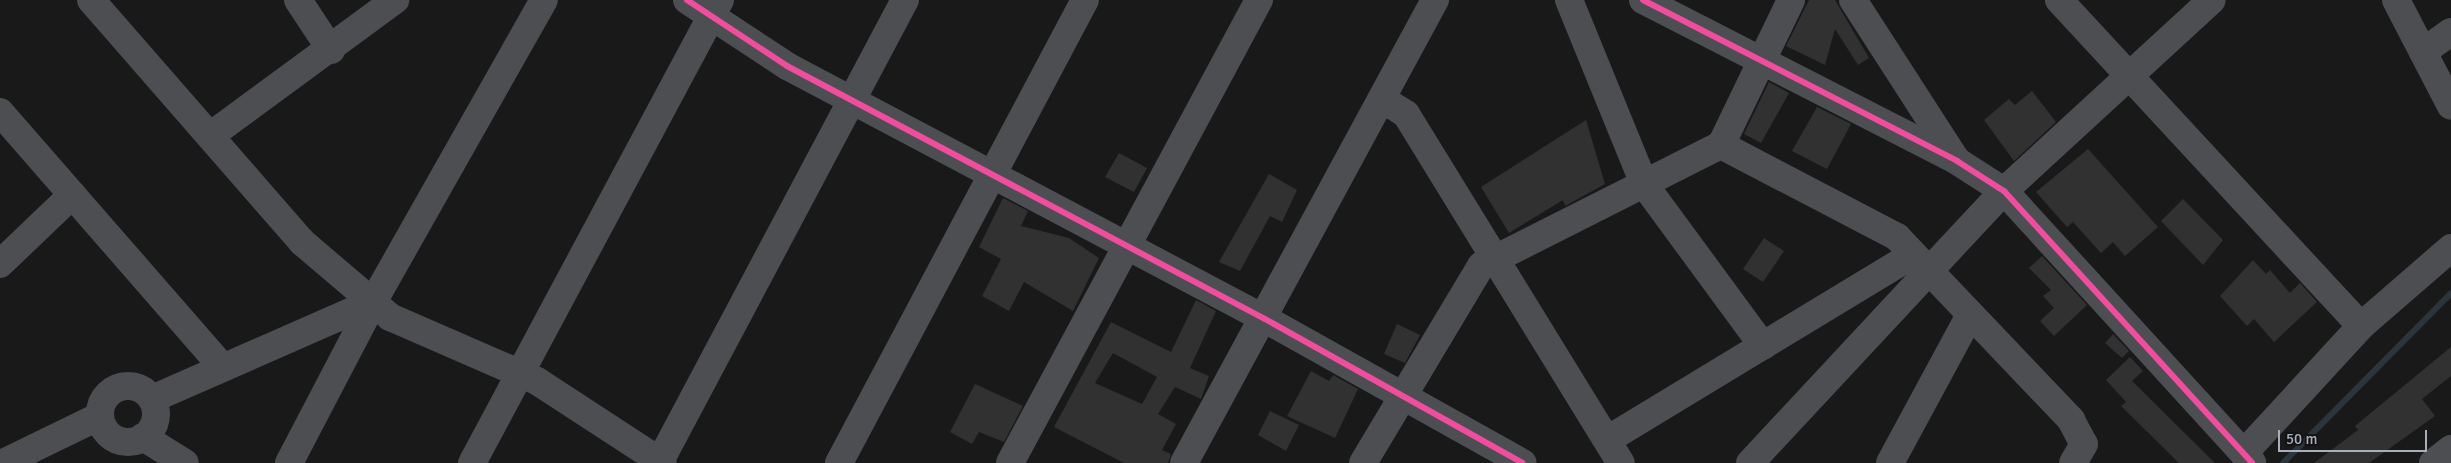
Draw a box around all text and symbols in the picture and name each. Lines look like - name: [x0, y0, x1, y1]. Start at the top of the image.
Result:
- scale bar: [2281, 420, 2430, 452]
- text: 50 m: [2286, 430, 2317, 448]

